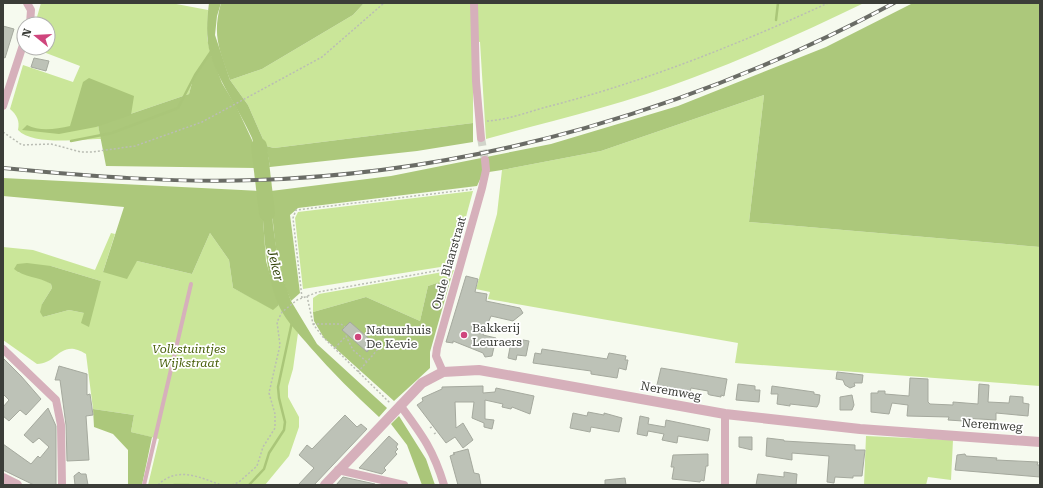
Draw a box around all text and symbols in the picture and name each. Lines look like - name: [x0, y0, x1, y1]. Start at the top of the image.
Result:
- north arrow: [16, 16, 56, 56]
- text: N: [19, 27, 35, 39]
- street label: Oude Blaarstraat: [429, 214, 469, 311]
- water label: Jeker: [264, 247, 287, 283]
- place label: Bakkerij Leuraers: [472, 321, 522, 349]
- place label: Natuurhuis De Kevie: [366, 323, 431, 351]
- marker: Bakkerij Leuraers: [459, 330, 469, 340]
- marker: Natuurhuis De Kevie: [353, 332, 363, 342]
- park label: Volkstuintjes Wijkstraat: [152, 342, 226, 370]
- street label: Neremweg: [640, 379, 703, 403]
- street label: Neremweg: [961, 416, 1023, 434]

